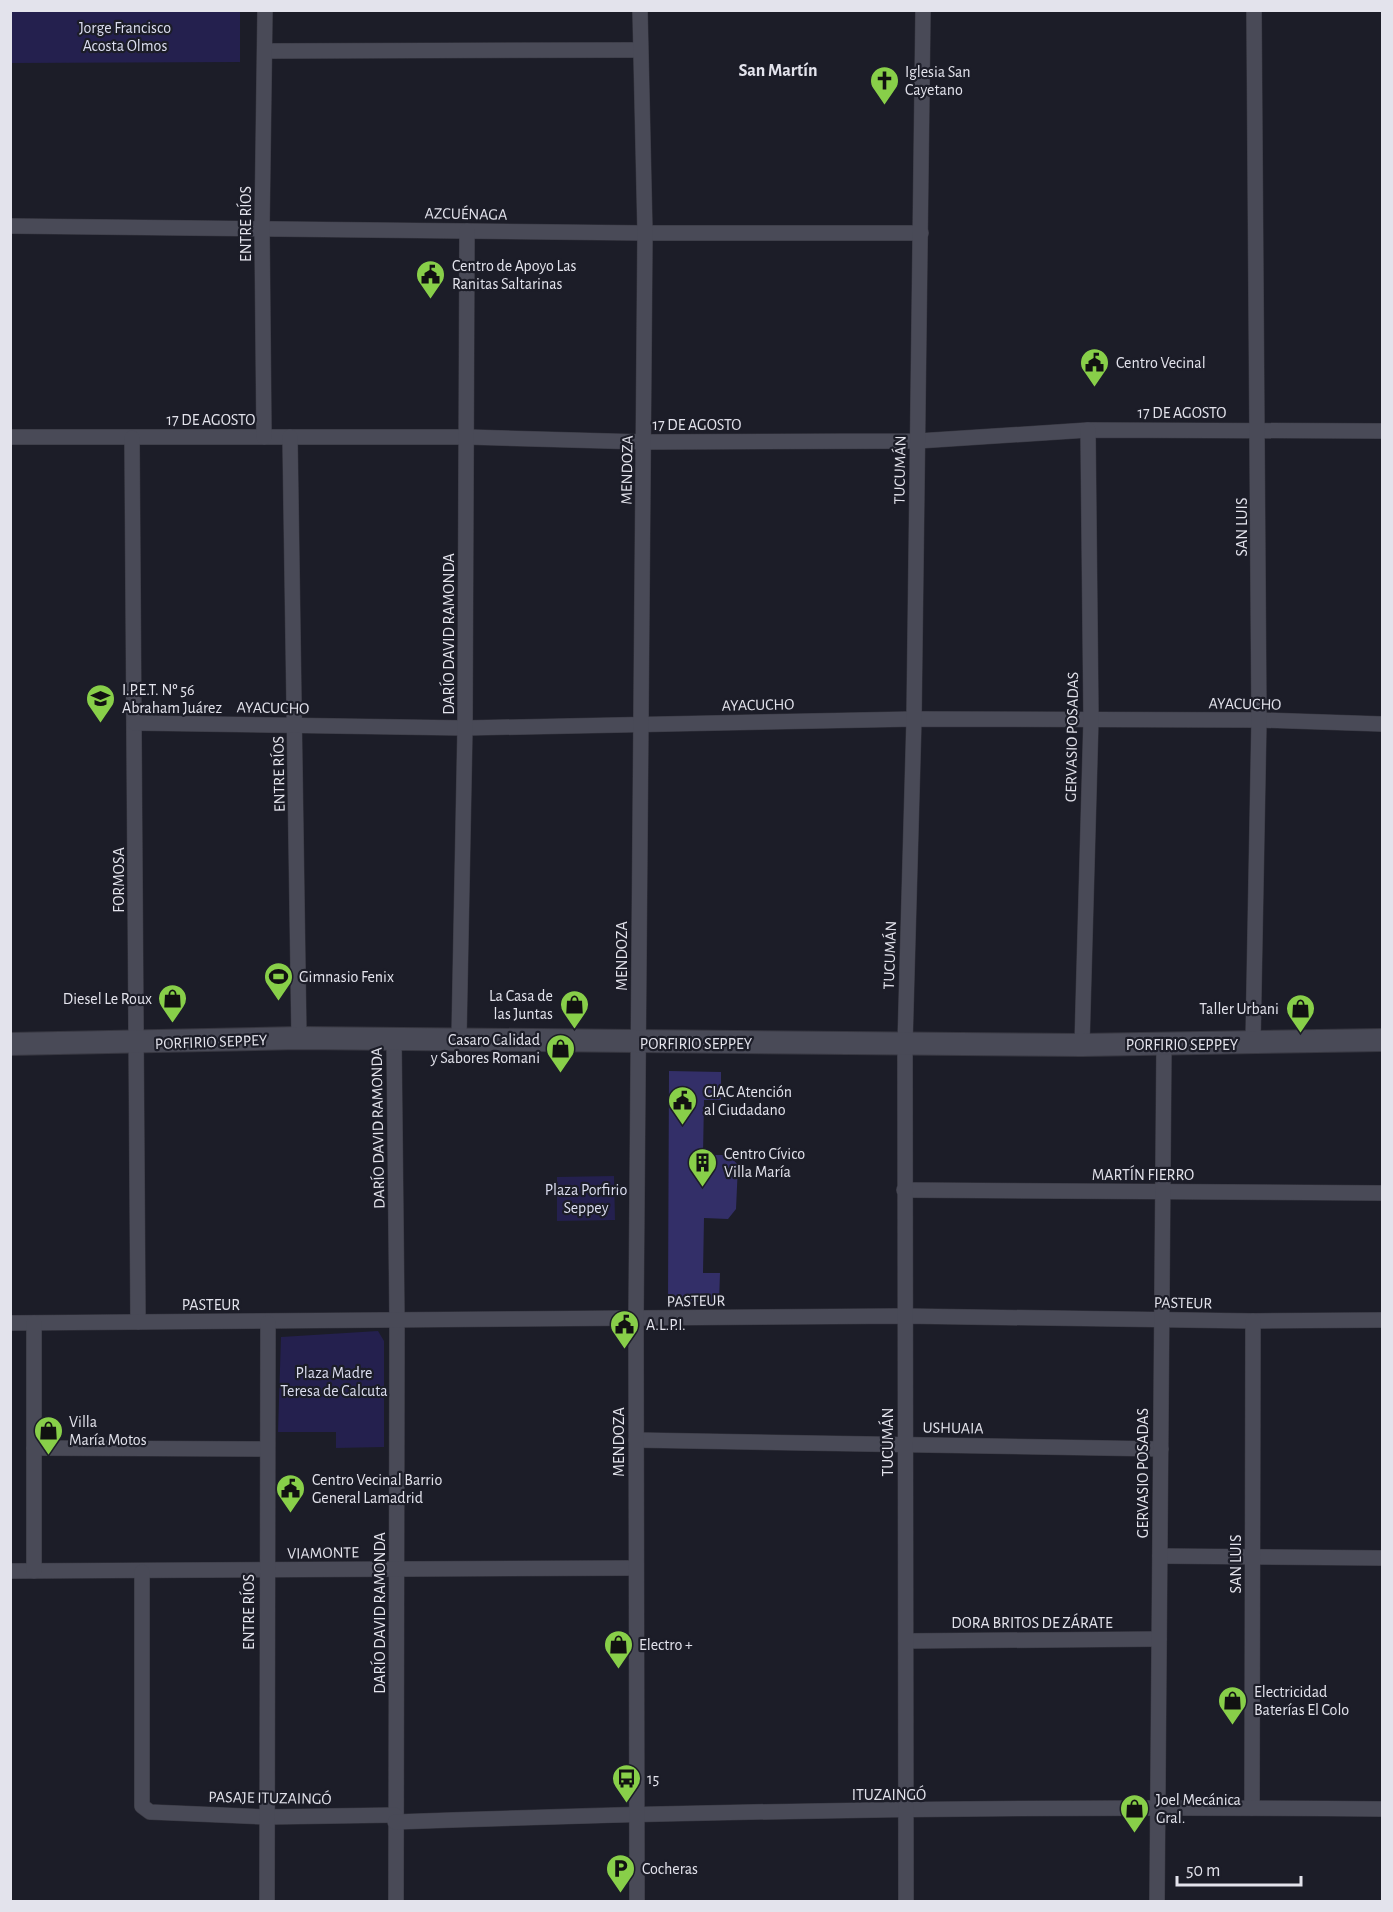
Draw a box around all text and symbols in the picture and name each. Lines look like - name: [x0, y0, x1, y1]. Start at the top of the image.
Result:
- park label: Jorge Francisco Acosta Olmos: [79, 20, 171, 54]
- district label: San Martín: [739, 62, 817, 80]
- church icon: Iglesia San Cayetano: [868, 64, 900, 106]
- place label: Iglesia San Cayetano: [905, 64, 971, 99]
- street label: ENTRE RÍOS: [236, 186, 254, 262]
- street label: AZCUÉNAGA: [425, 203, 507, 223]
- public building icon: Centro de Apoyo Las Ranitas Saltarinas: [415, 258, 447, 300]
- place label: Centro de Apoyo Las Ranitas Saltarinas: [452, 258, 577, 292]
- public building icon: Centro Vecinal: [1079, 346, 1111, 388]
- place label: Centro Vecinal: [1116, 355, 1206, 371]
- street label: 17 DE AGOSTO: [1138, 405, 1226, 421]
- street label: 17 DE AGOSTO: [167, 412, 255, 428]
- street label: 17 DE AGOSTO: [653, 417, 741, 433]
- street label: MENDOZA: [618, 435, 636, 505]
- street label: TUCUMÁN: [889, 435, 909, 505]
- street label: SAN LUIS: [1234, 498, 1250, 556]
- street label: DARÍO DAVID RAMONDA: [439, 553, 457, 715]
- street label: GERVASIO POSADAS: [1063, 672, 1081, 802]
- school or university icon: I.P.E.T. Nº 56 Abraham Juárez: [85, 682, 117, 724]
- place label: I.P.E.T. Nº 56 Abraham Juárez: [122, 682, 222, 716]
- street label: AYACUCHO: [1209, 695, 1281, 713]
- street label: AYACUCHO: [722, 696, 794, 714]
- street label: AYACUCHO: [237, 699, 309, 717]
- street label: ENTRE RÍOS: [268, 736, 288, 812]
- street label: FORMOSA: [111, 847, 127, 913]
- street label: TUCUMÁN: [879, 920, 899, 990]
- street label: MENDOZA: [614, 921, 630, 991]
- sports icon: Gimnasio Fenix: [262, 960, 294, 1002]
- place label: Gimnasio Fenix: [299, 969, 394, 985]
- shop icon: Diesel Le Roux: [157, 982, 189, 1024]
- place label: La Casa de las Juntas: [489, 988, 553, 1022]
- shop icon: La Casa de las Juntas: [558, 988, 590, 1030]
- place label: Diesel Le Roux: [63, 991, 152, 1007]
- shop icon: Taller Urbani: [1284, 992, 1316, 1034]
- place label: Taller Urbani: [1199, 1001, 1279, 1017]
- street label: PORFIRIO SEPPEY: [155, 1032, 268, 1052]
- place label: Casaro Calidad y Sabores Romani: [430, 1032, 540, 1067]
- shop icon: Casaro Calidad y Sabores Romani: [545, 1032, 577, 1074]
- street label: PORFIRIO SEPPEY: [640, 1036, 753, 1052]
- street label: PORFIRIO SEPPEY: [1126, 1037, 1239, 1053]
- street label: DARÍO DAVID RAMONDA: [367, 1047, 387, 1209]
- public building icon: CIAC Atención al Ciudadano: [667, 1084, 699, 1126]
- place label: CIAC Atención al Ciudadano: [704, 1084, 792, 1118]
- building icon: Centro Cívico Villa María: [687, 1146, 719, 1188]
- place label: Centro Cívico Villa María: [724, 1146, 805, 1180]
- street label: MARTÍN FIERRO: [1092, 1165, 1194, 1183]
- park label: Plaza Porfirio Seppey: [545, 1182, 627, 1217]
- street label: PASTEUR: [667, 1292, 726, 1310]
- street label: PASTEUR: [1154, 1294, 1212, 1312]
- street label: PASTEUR: [182, 1297, 240, 1313]
- public building icon: A.L.P.I.: [609, 1308, 641, 1350]
- place label: A.L.P.I.: [646, 1317, 686, 1333]
- park label: Plaza Madre Teresa de Calcuta: [280, 1365, 388, 1399]
- street label: MENDOZA: [611, 1407, 627, 1477]
- street label: TUCUMÁN: [878, 1408, 896, 1477]
- street label: GERVASIO POSADAS: [1135, 1408, 1151, 1538]
- shop icon: Villa María Motos: [32, 1414, 64, 1456]
- place label: Villa María Motos: [69, 1414, 147, 1448]
- street label: USHUAIA: [922, 1419, 984, 1437]
- public building icon: Centro Vecinal Barrio General Lamadrid: [275, 1472, 307, 1514]
- place label: Centro Vecinal Barrio General Lamadrid: [312, 1472, 442, 1506]
- street label: DARÍO DAVID RAMONDA: [370, 1532, 388, 1694]
- street label: SAN LUIS: [1228, 1535, 1244, 1593]
- street label: VIAMONTE: [287, 1544, 359, 1562]
- street label: ENTRE RÍOS: [239, 1574, 257, 1650]
- street label: DORA BRITOS DE ZÁRATE: [951, 1613, 1113, 1631]
- shop icon: Electro +: [602, 1628, 634, 1670]
- place label: Electro +: [639, 1637, 693, 1653]
- shop icon: Electricidad Baterías El Colo: [1217, 1684, 1249, 1726]
- place label: Electricidad Baterías El Colo: [1254, 1684, 1349, 1718]
- bus stop icon: 15: [610, 1762, 642, 1804]
- place label: 15: [647, 1771, 659, 1787]
- street label: ITUZAINGÓ: [852, 1785, 926, 1803]
- street label: PASAJE ITUZAINGÓ: [208, 1787, 332, 1807]
- shop icon: Joel Mecánica Gral.: [1119, 1792, 1151, 1834]
- place label: Joel Mecánica Gral.: [1156, 1792, 1241, 1826]
- scale bar: [1177, 1849, 1302, 1887]
- parking icon: Cocheras: [605, 1852, 637, 1894]
- place label: Cocheras: [642, 1861, 698, 1877]
- text: 50 m: [1186, 1862, 1220, 1880]

